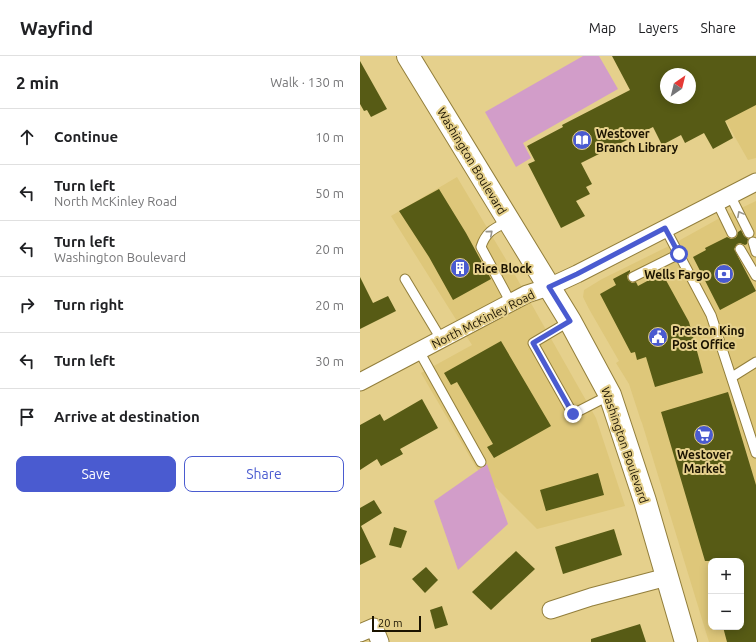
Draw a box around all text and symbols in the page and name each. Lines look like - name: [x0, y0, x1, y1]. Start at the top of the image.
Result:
- text: Wayfind: [20, 17, 93, 39]
- text: Map: [589, 20, 616, 36]
- text: Layers: [638, 20, 678, 36]
- text: Share: [700, 20, 736, 36]
- north arrow: [660, 68, 696, 104]
- text: 2 min: [16, 73, 59, 92]
- text: Walk · 130 m: [270, 75, 344, 89]
- street label: Washington Boulevard: [435, 105, 509, 217]
- icon: ahead: [16, 126, 38, 148]
- place label: Westover Branch Library: [596, 127, 679, 154]
- text: Continue: [54, 128, 118, 145]
- library icon: Westover Branch Library: [571, 129, 593, 151]
- text: 10 m: [315, 130, 344, 144]
- text: Turn left: [54, 177, 115, 194]
- icon: left: [16, 182, 38, 204]
- text: 50 m: [315, 186, 344, 200]
- text: North McKinley Road: [54, 194, 177, 208]
- one-way arrow: [738, 211, 745, 218]
- one-way arrow: [485, 230, 492, 237]
- text: Turn left: [54, 233, 115, 250]
- icon: left: [16, 238, 38, 260]
- text: 20 m: [315, 242, 344, 256]
- route start: [670, 245, 688, 263]
- text: Washington Boulevard: [54, 250, 186, 264]
- building icon: Rice Block: [449, 257, 471, 279]
- place label: Rice Block: [474, 262, 532, 275]
- bank icon: Wells Fargo: [713, 263, 735, 285]
- place label: Wells Fargo: [644, 268, 710, 281]
- street label: North McKinley Road: [429, 287, 537, 351]
- icon: right: [16, 294, 38, 316]
- text: Turn right: [54, 296, 124, 313]
- text: 20 m: [315, 298, 344, 312]
- place label: Preston King Post Office: [672, 324, 745, 351]
- public building icon: Preston King Post Office: [647, 326, 669, 348]
- icon: left: [16, 350, 38, 372]
- text: Turn left: [54, 352, 115, 369]
- text: 30 m: [315, 354, 344, 368]
- street label: Washington Boulevard: [599, 385, 651, 505]
- route end: [564, 405, 582, 423]
- icon: arrive: [16, 406, 38, 428]
- text: Arrive at destination: [54, 408, 200, 425]
- supermarket icon: Westover Market: [693, 424, 715, 446]
- place label: Westover Market: [677, 448, 731, 475]
- button: Save: [16, 456, 176, 492]
- button: Share: [184, 456, 344, 492]
- map controls: [708, 558, 744, 630]
- button: +: [708, 558, 744, 594]
- button: −: [708, 594, 744, 630]
- scale bar: [372, 614, 421, 633]
- text: 20 m: [378, 617, 402, 629]

